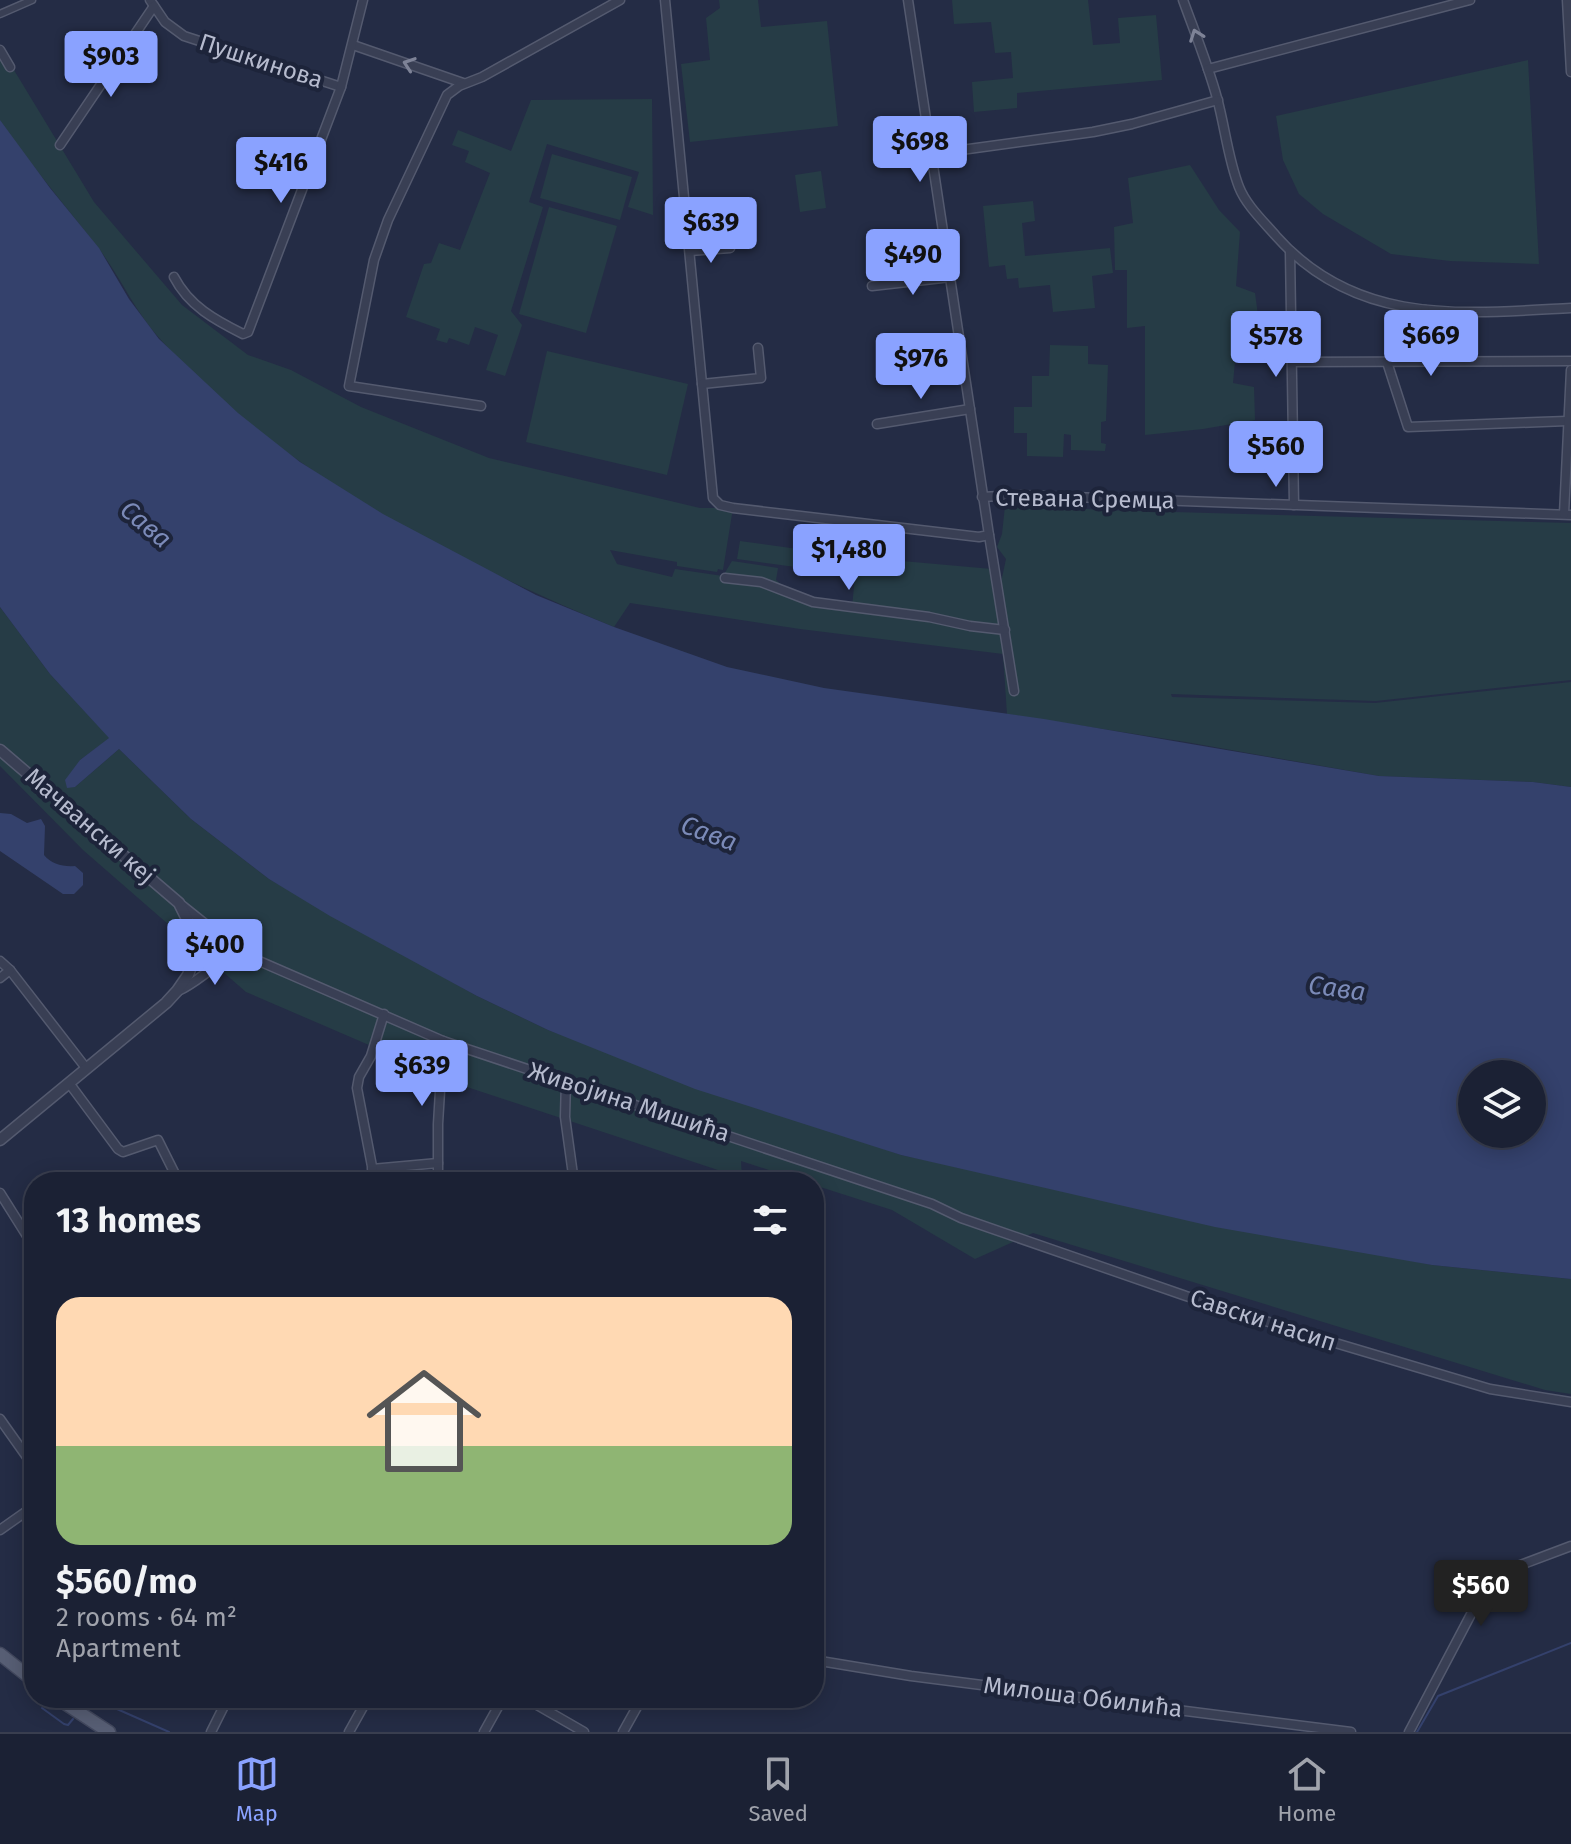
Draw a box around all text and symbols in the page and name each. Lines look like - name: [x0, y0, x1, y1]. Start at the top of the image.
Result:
- street label: Пушкинова: [196, 28, 326, 94]
- one-way arrow: [1189, 29, 1205, 43]
- pin: $903: [64, 31, 158, 99]
- text: $903: [83, 41, 139, 72]
- one-way arrow: [403, 57, 417, 74]
- pin: $698: [873, 116, 967, 184]
- text: $698: [891, 126, 949, 157]
- pin: $416: [234, 137, 328, 205]
- text: $416: [254, 147, 308, 178]
- pin: $639: [664, 197, 758, 265]
- text: $639: [683, 207, 739, 238]
- pin: $490: [866, 229, 960, 297]
- text: $490: [884, 239, 942, 270]
- pin: $669: [1384, 310, 1478, 378]
- pin: $578: [1229, 311, 1323, 379]
- text: $669: [1402, 320, 1460, 351]
- text: $578: [1249, 321, 1303, 352]
- pin: $976: [874, 333, 968, 401]
- text: $976: [894, 343, 948, 374]
- pin: $560: [1229, 421, 1323, 489]
- text: $560: [1247, 431, 1305, 462]
- street label: Стевана Сремца: [995, 483, 1175, 515]
- water label: Сава: [114, 494, 178, 555]
- pin: $1,480: [784, 524, 914, 592]
- text: $1,480: [811, 534, 887, 565]
- street label: Мачвански кеј: [20, 762, 160, 890]
- water label: Сава: [677, 809, 741, 858]
- pin: $400: [168, 919, 262, 987]
- text: $400: [185, 929, 245, 960]
- water label: Сава: [1306, 969, 1367, 1008]
- pin: $639: [375, 1040, 469, 1108]
- text: $639: [394, 1050, 450, 1081]
- street label: Живојина Мишића: [525, 1056, 733, 1148]
- map controls: [1458, 1060, 1546, 1148]
- button: layers: [1458, 1060, 1546, 1148]
- icon: filters: [748, 1198, 792, 1242]
- text: 13 homes: [56, 1200, 201, 1241]
- street label: Савски насип: [1187, 1283, 1339, 1357]
- icon: home: [352, 1349, 496, 1493]
- pin: $560: [1434, 1560, 1528, 1628]
- text: $560/mo: [56, 1561, 197, 1602]
- text: $560: [1452, 1570, 1510, 1601]
- text: 2 rooms · 64 m²: [56, 1602, 237, 1633]
- text: Apartment: [56, 1633, 181, 1664]
- street label: Милоша Обилића: [982, 1671, 1184, 1723]
- tab: Map: [235, 1752, 279, 1827]
- tab: Saved: [748, 1752, 808, 1827]
- tab: Home: [1278, 1752, 1336, 1827]

